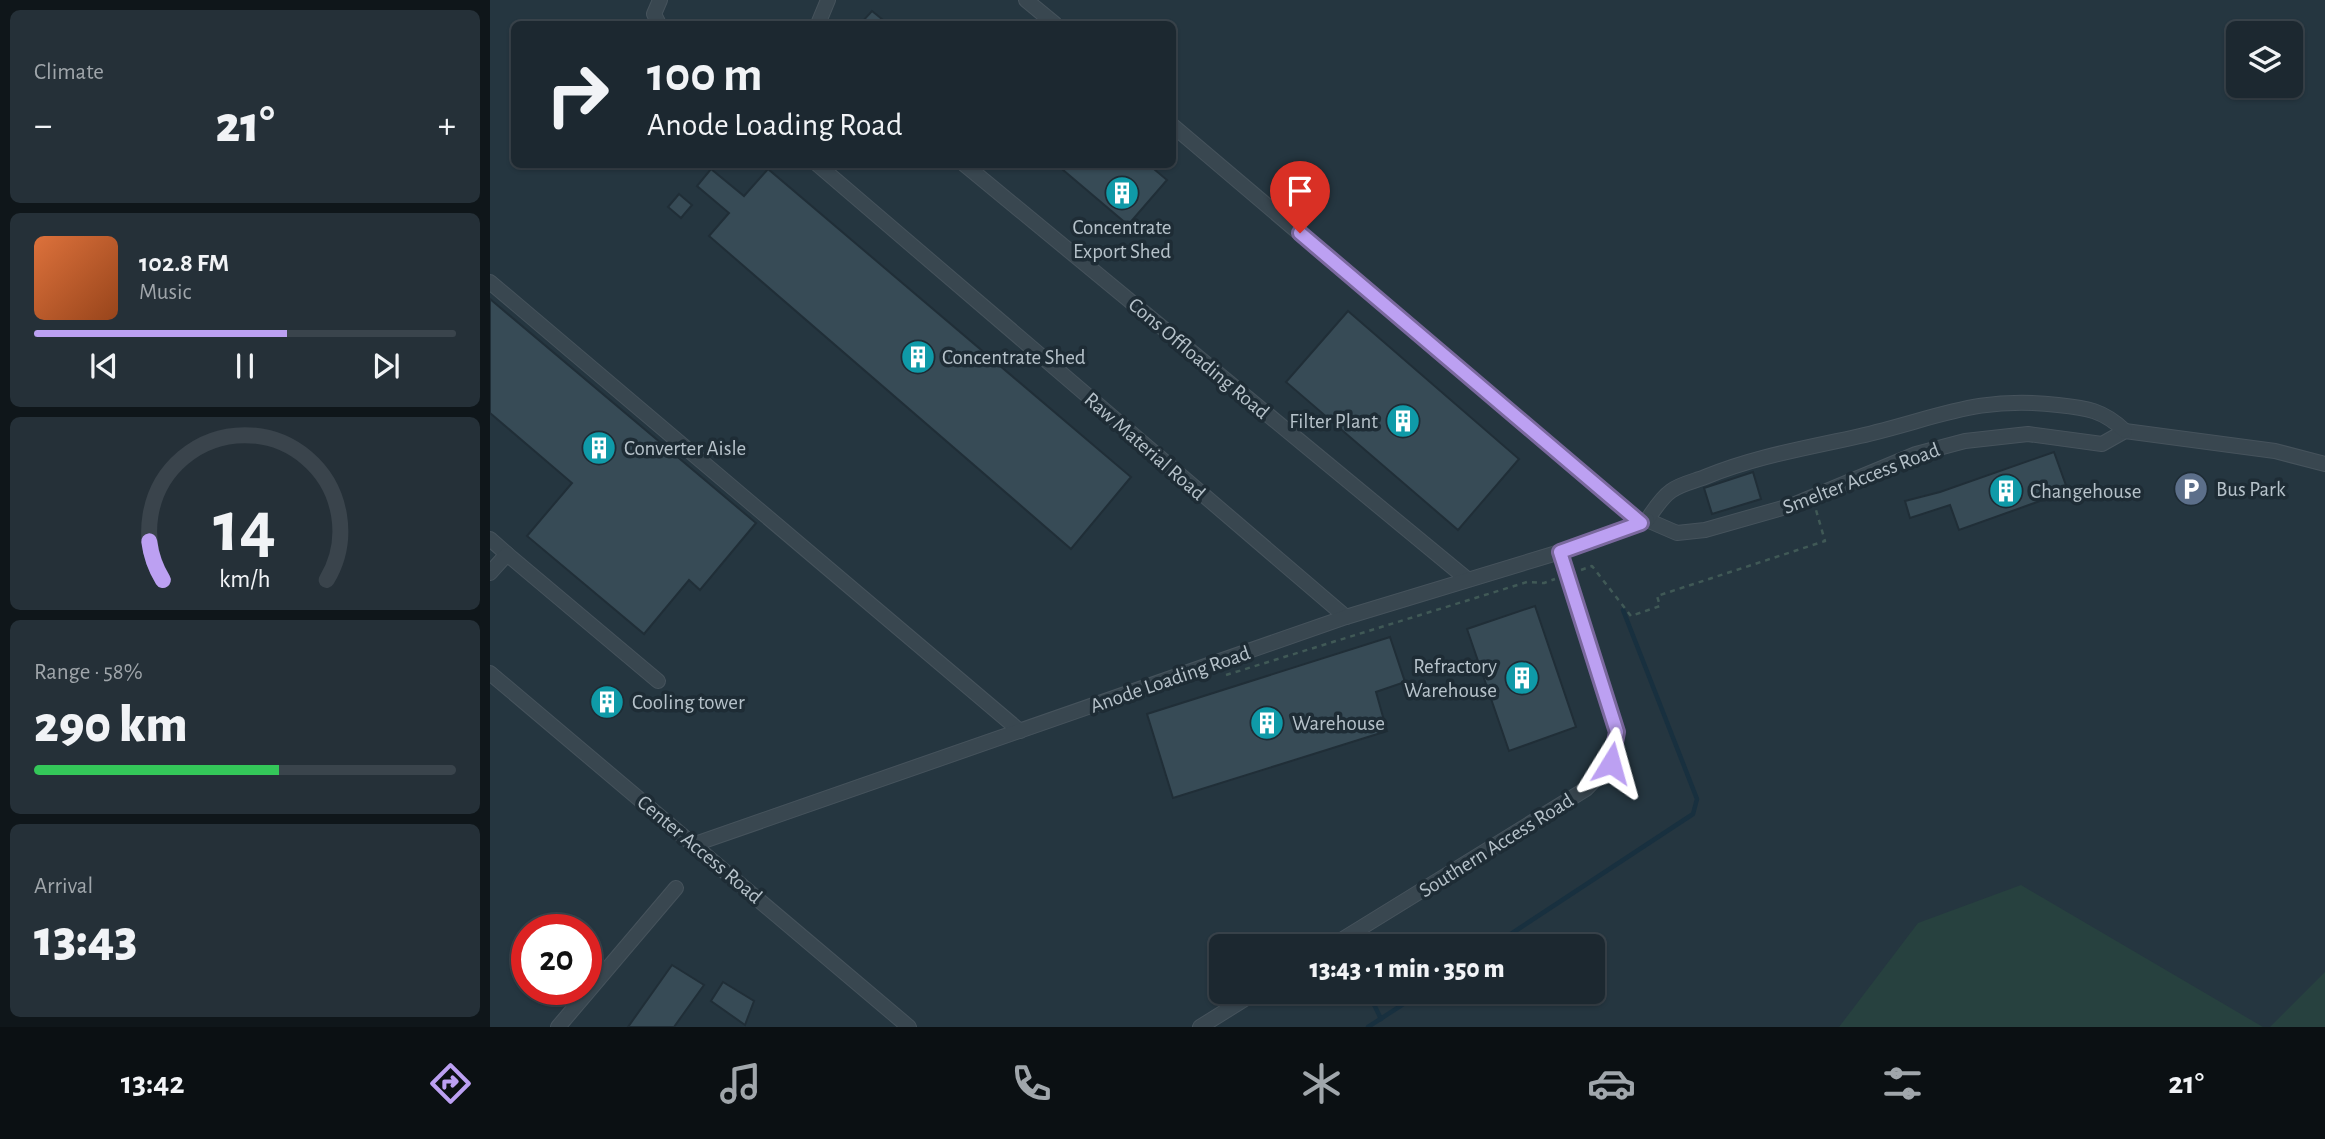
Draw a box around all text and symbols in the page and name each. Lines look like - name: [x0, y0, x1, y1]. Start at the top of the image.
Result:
- map controls: [2226, 21, 2303, 98]
- button: layers: [2226, 21, 2303, 98]
- icon: right: [532, 49, 623, 140]
- text: 100 m: [647, 51, 763, 100]
- text: Climate: [34, 61, 104, 84]
- text: 21°: [215, 99, 275, 151]
- text: −: [34, 107, 52, 145]
- text: +: [438, 107, 456, 145]
- text: Anode Loading Road: [647, 109, 903, 141]
- pin: [1270, 161, 1330, 233]
- icon: arrive: [1281, 172, 1319, 210]
- building icon: Concentrate Export Shed: [1103, 174, 1141, 212]
- place label: Concentrate Export Shed: [1072, 217, 1172, 262]
- text: 102.8 FM: [139, 250, 229, 276]
- text: Music: [139, 281, 191, 304]
- street label: Cons Offloading Road: [1124, 294, 1273, 423]
- building icon: Concentrate Shed: [899, 338, 937, 376]
- icon: previous: [85, 347, 123, 385]
- icon: pause: [226, 347, 264, 385]
- icon: next: [367, 347, 405, 385]
- place label: Concentrate Shed: [942, 347, 1086, 368]
- street label: Raw Material Road: [1080, 388, 1209, 504]
- building icon: Filter Plant: [1384, 402, 1422, 440]
- place label: Filter Plant: [1289, 411, 1378, 432]
- building icon: Converter Aisle: [580, 429, 618, 467]
- place label: Converter Aisle: [624, 438, 746, 459]
- street label: Smelter Access Road: [1780, 439, 1943, 518]
- parking icon: Bus Park: [2172, 470, 2210, 508]
- building icon: Changehouse: [1987, 472, 2025, 510]
- place label: Bus Park: [2216, 479, 2286, 500]
- place label: Changehouse: [2030, 481, 2141, 502]
- text: 14: [214, 492, 276, 565]
- text: km/h: [219, 566, 271, 591]
- street label: Anode Loading Road: [1087, 642, 1253, 717]
- place label: Refractory Warehouse: [1404, 656, 1497, 701]
- building icon: Refractory Warehouse: [1503, 659, 1541, 697]
- text: Range · 58%: [34, 661, 143, 684]
- building icon: Cooling tower: [588, 683, 626, 721]
- place label: Cooling tower: [632, 692, 745, 713]
- text: 290 km: [34, 699, 188, 751]
- building icon: Warehouse: [1248, 704, 1286, 742]
- place label: Warehouse: [1292, 713, 1385, 734]
- position arrow: [1574, 726, 1648, 800]
- street label: Southern Access Road: [1416, 789, 1577, 901]
- street label: Center Access Road: [633, 791, 766, 908]
- text: Arrival: [34, 875, 93, 898]
- text: 13:43: [34, 913, 137, 965]
- speed limit sign: 20: [511, 914, 602, 1005]
- text: 13:43 · 1 min · 350 m: [1309, 956, 1505, 982]
- icon: directions: [426, 1059, 475, 1108]
- icon: music: [716, 1059, 765, 1108]
- icon: phone: [1007, 1059, 1056, 1108]
- icon: climate: [1297, 1059, 1346, 1108]
- icon: car: [1587, 1059, 1636, 1108]
- icon: filters: [1878, 1059, 1927, 1108]
- text: 13:42: [121, 1067, 185, 1099]
- text: 21°: [2168, 1067, 2204, 1099]

